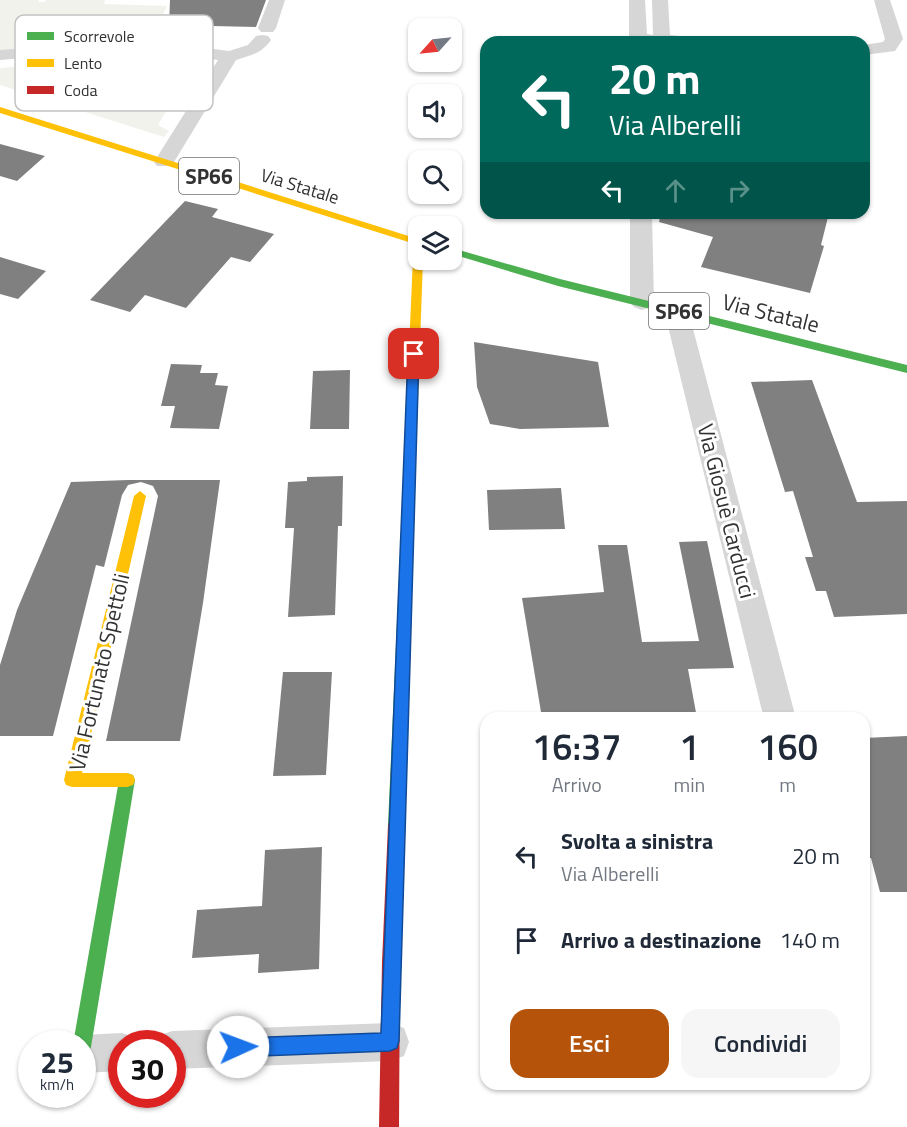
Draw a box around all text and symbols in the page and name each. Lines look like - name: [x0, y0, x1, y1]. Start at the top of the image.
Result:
- legend: [15, 15, 213, 111]
- north arrow: [408, 18, 462, 72]
- map controls: [408, 18, 462, 270]
- text: Scorrevole: [64, 24, 135, 48]
- text: 20 m: [609, 46, 701, 110]
- text: Lento: [64, 51, 102, 75]
- icon: left: [510, 60, 588, 138]
- text: Coda: [64, 78, 97, 102]
- button: sound: [408, 84, 462, 138]
- text: Via Alberelli: [609, 104, 741, 145]
- button: search: [408, 150, 462, 204]
- road number: SP66: [179, 158, 239, 194]
- street label: Via Statale: [257, 161, 343, 211]
- icon: left: [596, 174, 629, 207]
- icon: ahead: [659, 174, 692, 207]
- icon: right: [722, 174, 755, 207]
- button: layers: [408, 216, 462, 270]
- street label: Via Statale: [719, 285, 823, 341]
- road number: SP66: [649, 293, 709, 329]
- pin: [388, 328, 439, 379]
- icon: arrive: [397, 337, 430, 370]
- street label: Via Giosuè Carducci: [689, 420, 765, 602]
- street label: Via Fortunato Spettoli: [60, 570, 138, 774]
- text: 16:37: [532, 719, 621, 774]
- text: 1: [679, 719, 699, 774]
- text: 160: [757, 719, 818, 774]
- text: Arrivo: [552, 769, 602, 800]
- text: min: [673, 769, 705, 800]
- text: m: [779, 769, 796, 800]
- text: Svolta a sinistra: [561, 824, 713, 858]
- text: 20 m: [792, 839, 840, 873]
- icon: left: [510, 840, 543, 873]
- text: Via Alberelli: [561, 858, 659, 889]
- text: Arrivo a destinazione: [561, 923, 761, 957]
- text: 140 m: [780, 923, 840, 957]
- icon: arrive: [510, 924, 543, 957]
- button: Esci: [510, 1009, 669, 1078]
- button: Condividi: [681, 1009, 840, 1078]
- position arrow: [206, 1015, 270, 1079]
- speed limit sign: 30: [108, 1030, 186, 1108]
- text: 25: [40, 1039, 74, 1085]
- text: km/h: [40, 1073, 74, 1096]

